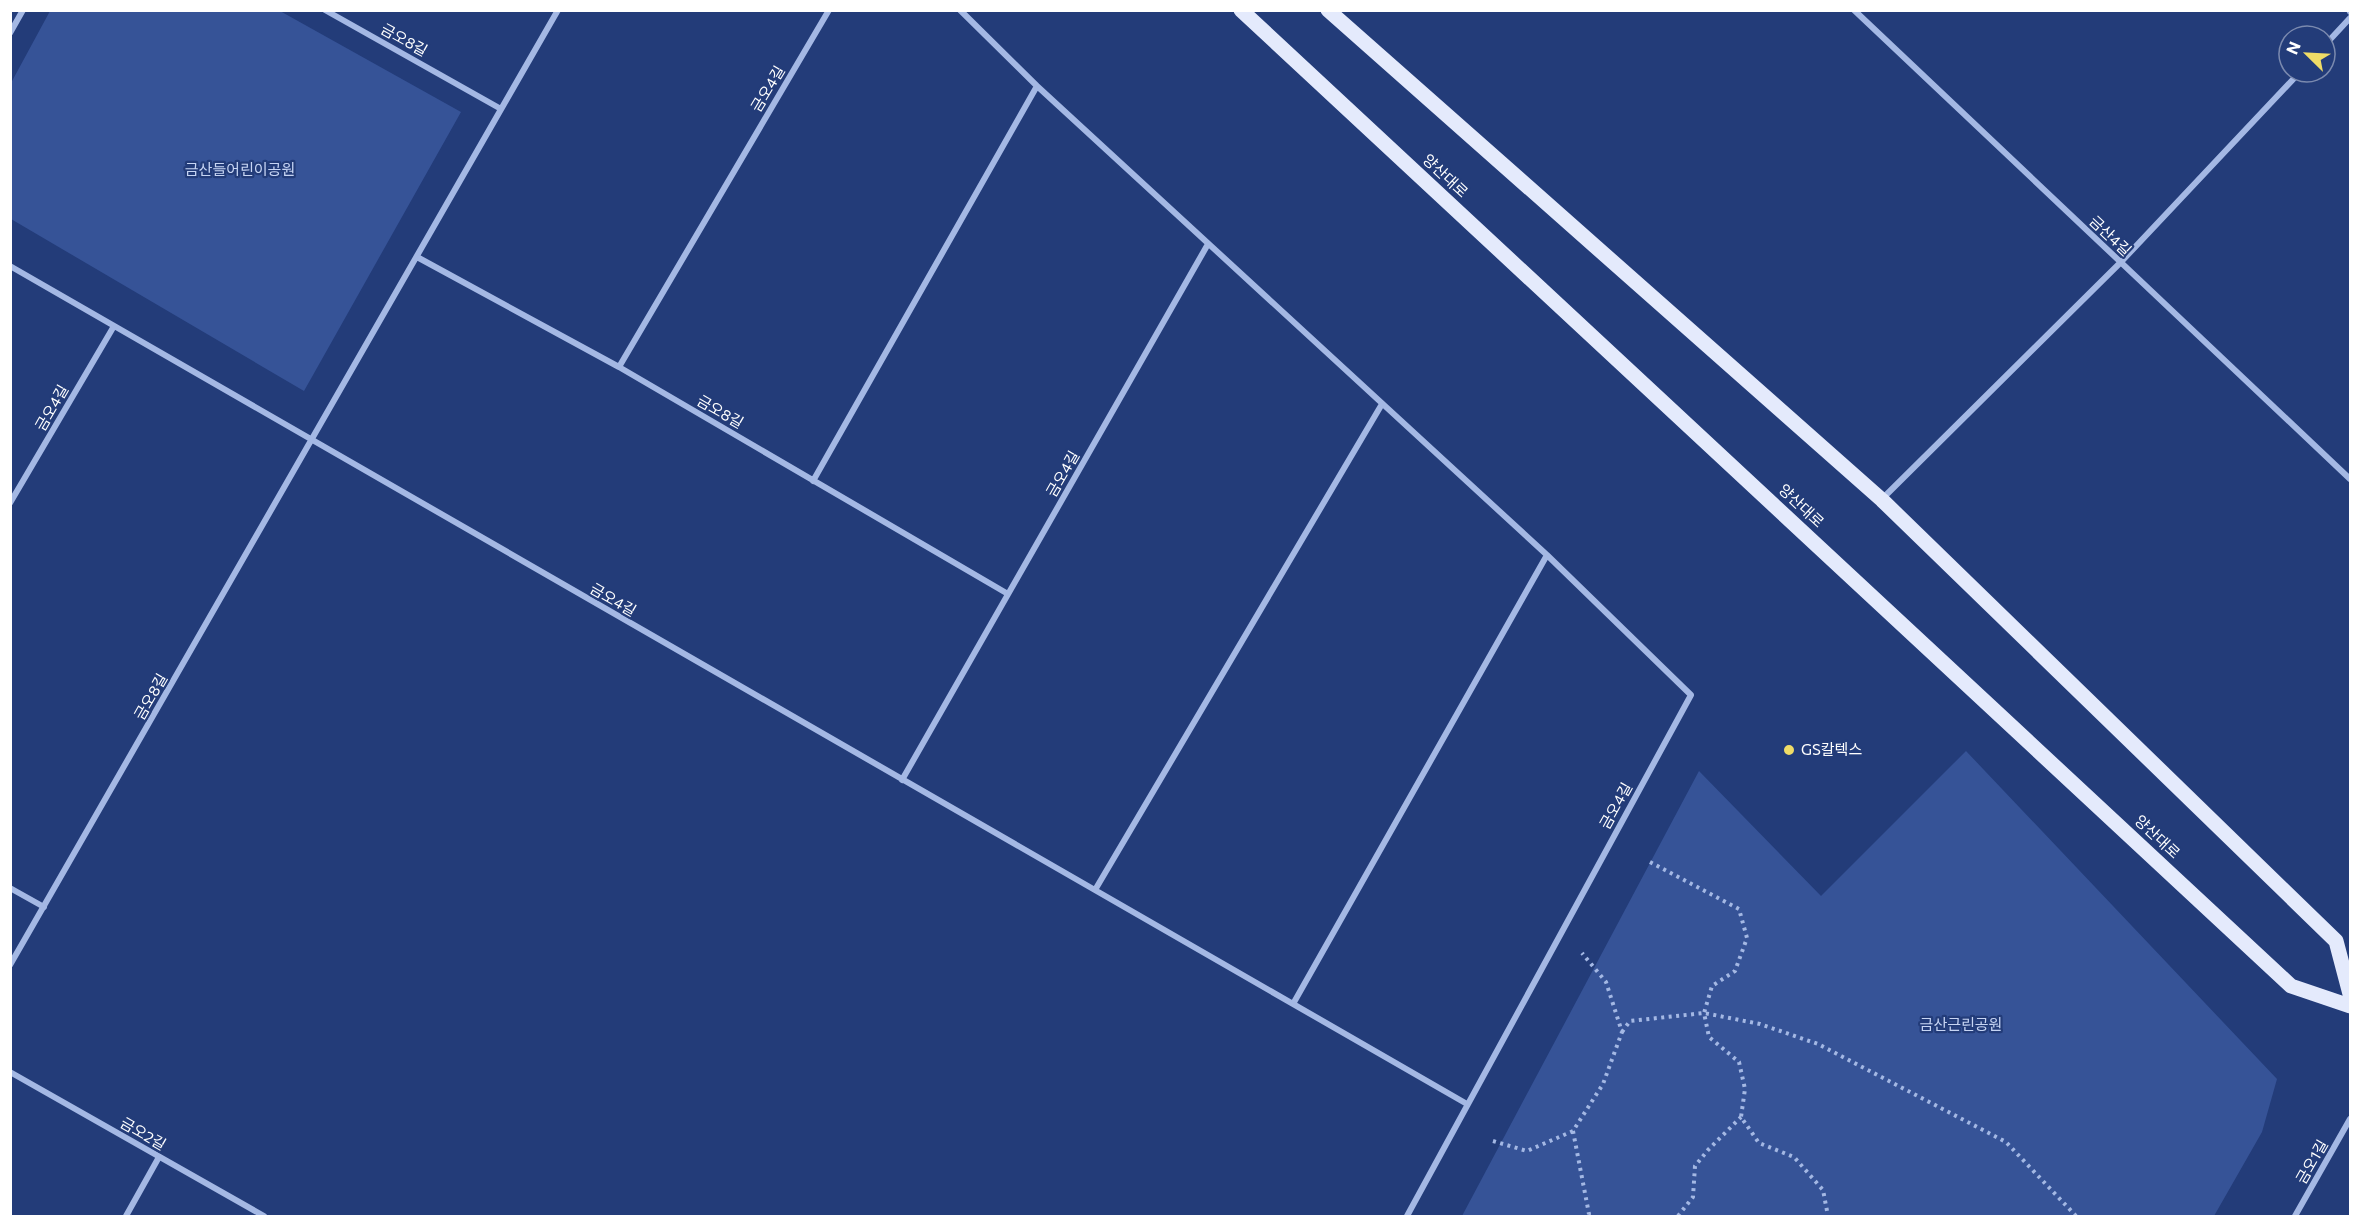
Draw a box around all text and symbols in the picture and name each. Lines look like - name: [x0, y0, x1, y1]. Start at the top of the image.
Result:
- street label: 금오8길: [378, 19, 431, 59]
- north arrow: [2277, 24, 2337, 84]
- text: N: [2282, 38, 2304, 57]
- street label: 금오4길: [746, 62, 788, 115]
- street label: 양산대로: [1419, 150, 1472, 201]
- park label: 금산들어린이공원: [185, 160, 295, 178]
- street label: 금산4길: [2086, 211, 2135, 259]
- street label: 금오4길: [31, 381, 72, 434]
- street label: 금오8길: [694, 391, 747, 432]
- street label: 금오4길: [1042, 447, 1083, 500]
- street label: 양산대로: [1775, 480, 1828, 531]
- street label: 금오4길: [587, 579, 640, 620]
- street label: 금오8길: [130, 670, 171, 723]
- place label: GS칼텍스: [1801, 740, 1862, 758]
- marker: GS칼텍스: [1782, 743, 1796, 757]
- street label: 금오4길: [1595, 779, 1635, 832]
- street label: 양산대로: [2131, 811, 2184, 862]
- park label: 금산근린공원: [1920, 1015, 2002, 1033]
- street label: 금오2길: [117, 1113, 170, 1153]
- street label: 금오1길: [2291, 1136, 2331, 1187]

